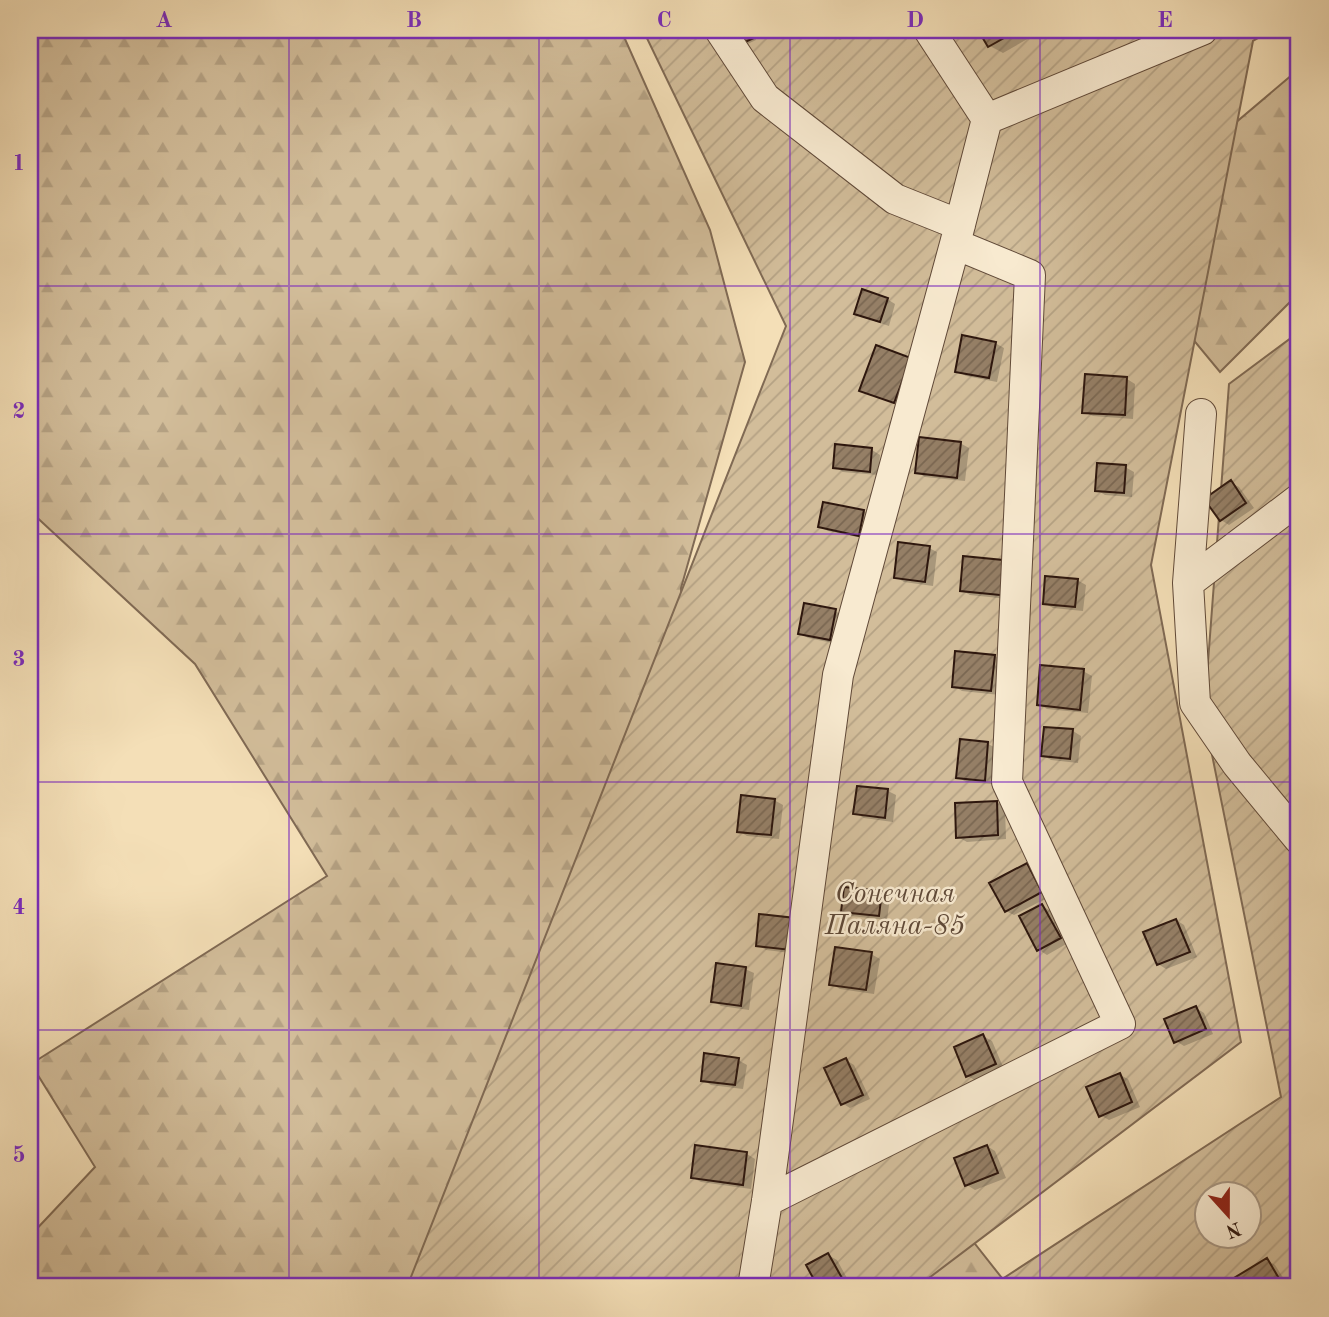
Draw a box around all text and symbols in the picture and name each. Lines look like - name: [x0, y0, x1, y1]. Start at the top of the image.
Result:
- text: A: [155, 9, 173, 32]
- text: B: [406, 9, 422, 32]
- text: C: [656, 9, 672, 32]
- text: D: [906, 9, 924, 32]
- text: E: [1157, 9, 1173, 32]
- text: 1: [12, 152, 26, 175]
- text: 2: [12, 400, 26, 423]
- text: 3: [12, 648, 26, 671]
- park label: Сонечная Паляна-85: [824, 881, 966, 941]
- text: 4: [12, 896, 26, 919]
- text: 5: [12, 1144, 26, 1167]
- north arrow: [1192, 1180, 1262, 1250]
- text: N: [1223, 1217, 1243, 1240]

